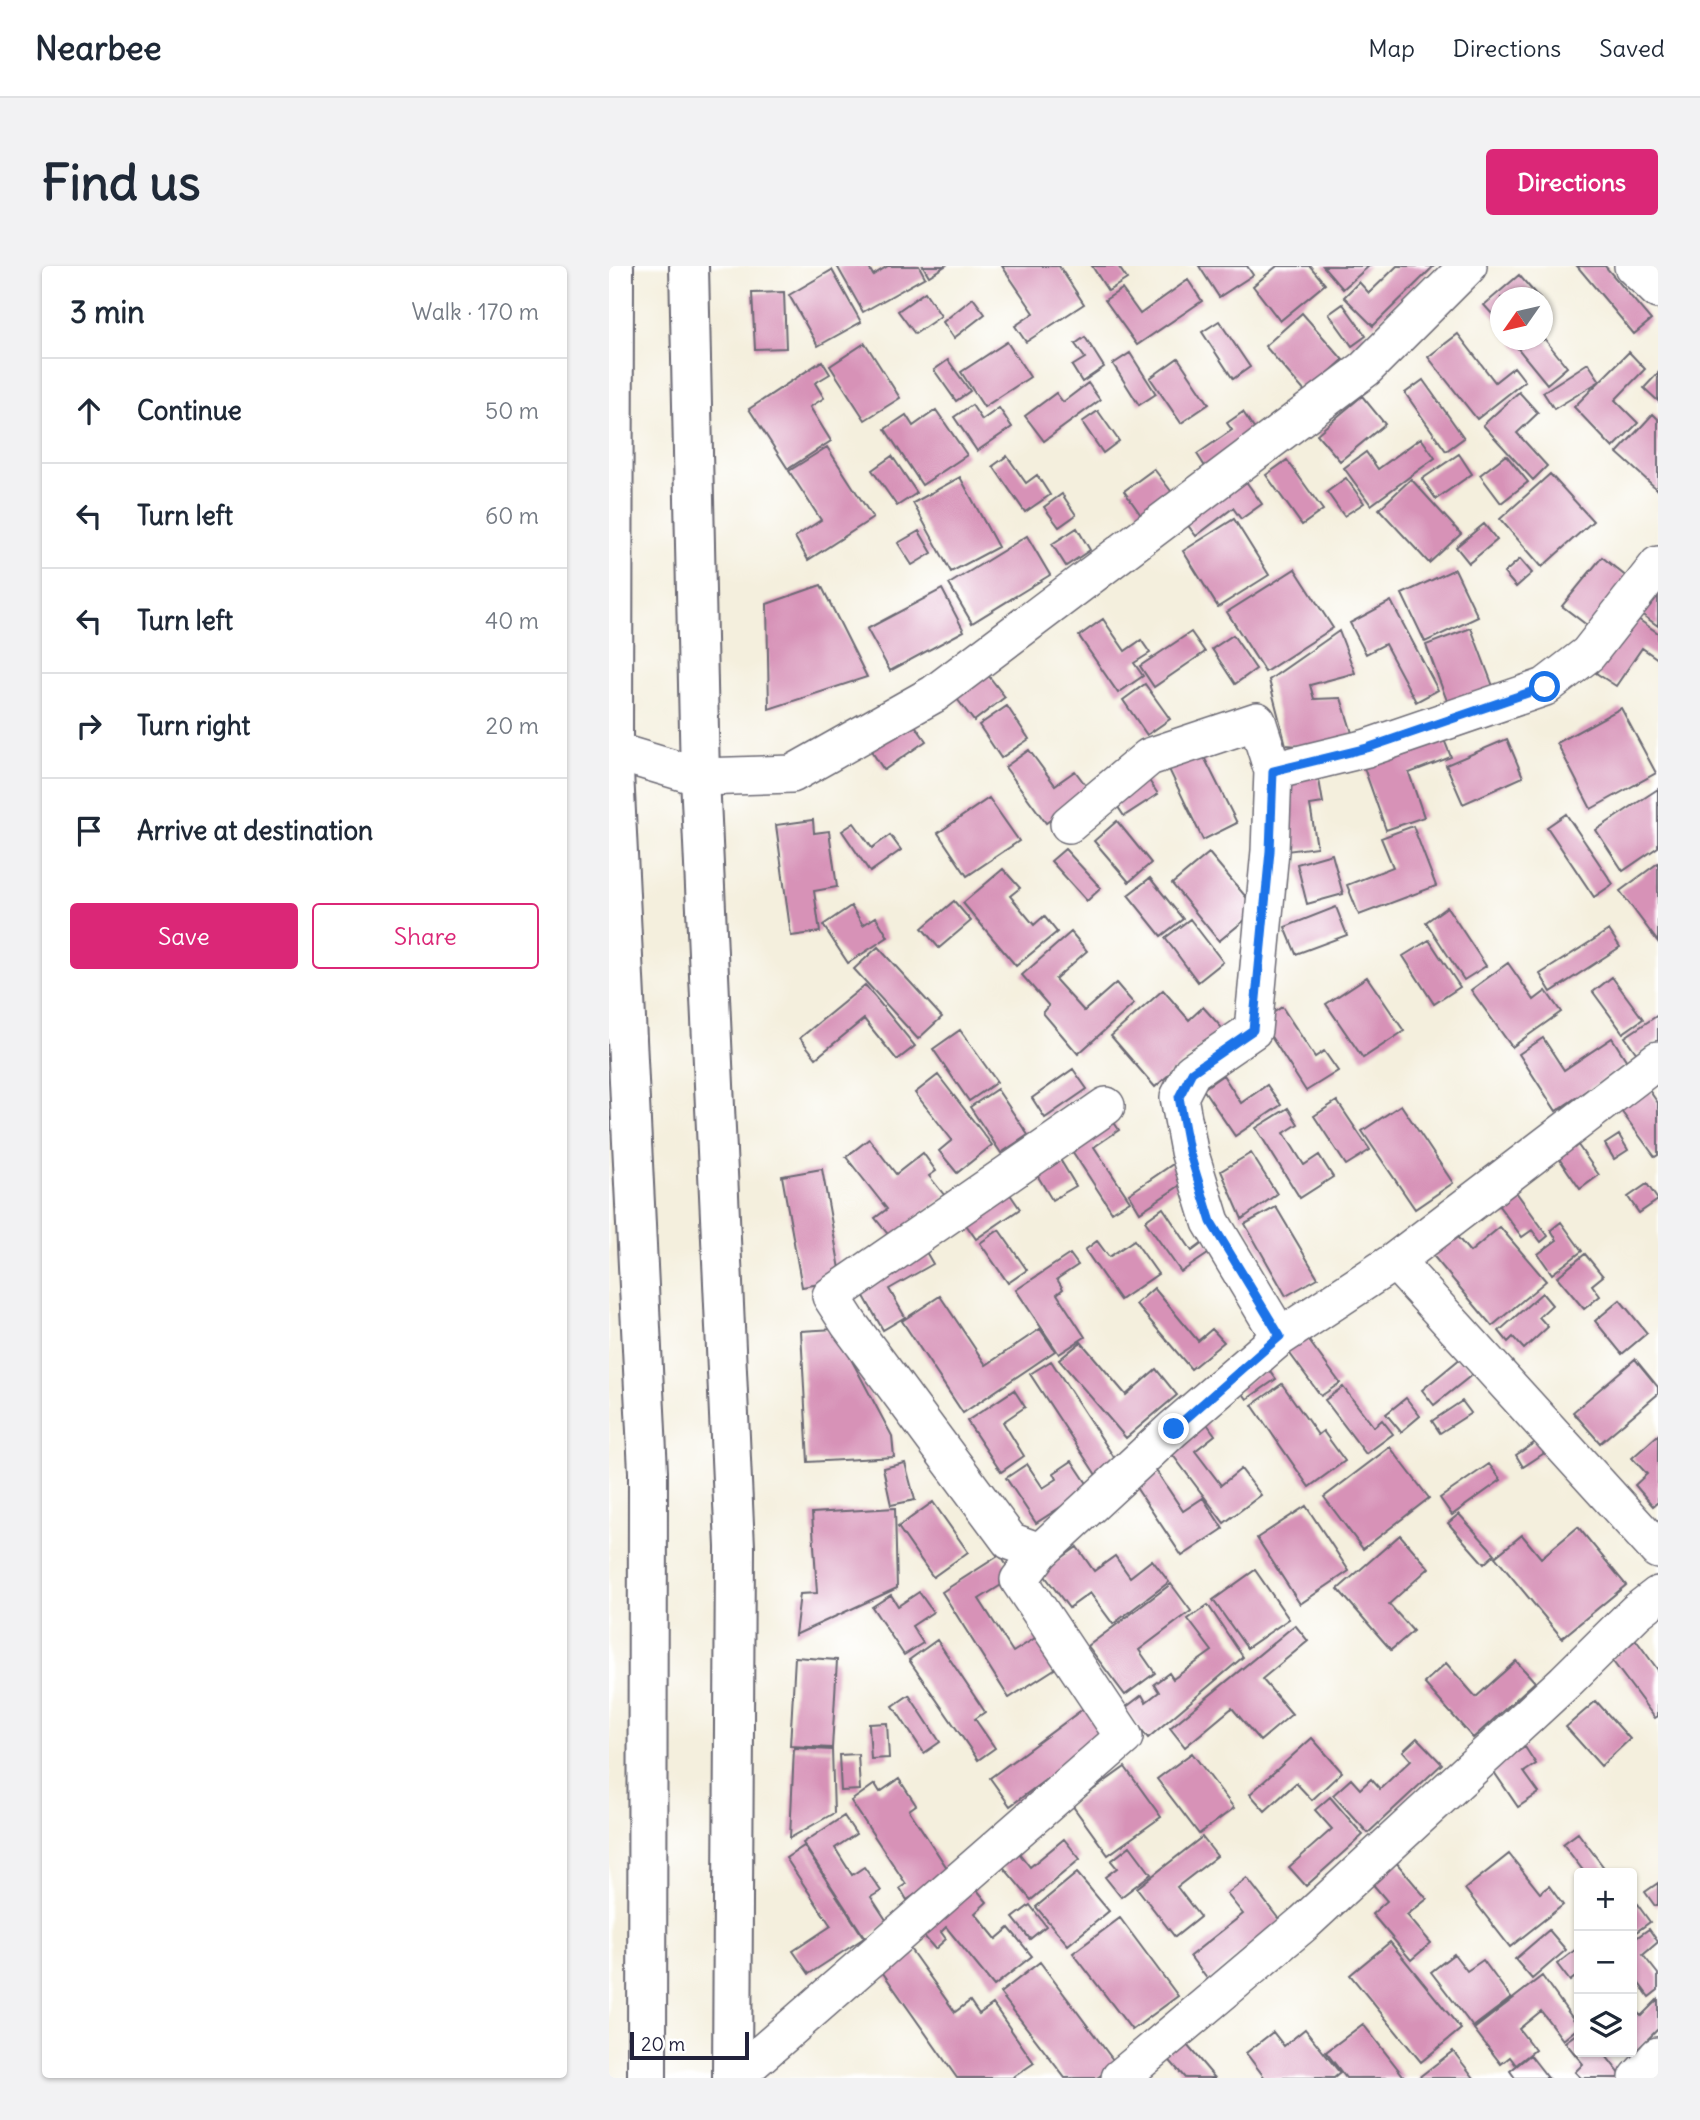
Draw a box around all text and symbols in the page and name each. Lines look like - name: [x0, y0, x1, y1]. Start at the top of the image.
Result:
- text: Nearbee: [35, 27, 161, 69]
- text: Map: [1368, 33, 1415, 63]
- text: Directions: [1453, 33, 1561, 63]
- text: Saved: [1599, 33, 1665, 63]
- button: Directions: [1486, 149, 1658, 215]
- text: Find us: [42, 152, 200, 213]
- north arrow: [1490, 287, 1553, 350]
- text: 3 min: [70, 293, 145, 331]
- text: Walk · 170 m: [412, 297, 539, 326]
- icon: ahead: [70, 392, 108, 430]
- text: Continue: [137, 394, 242, 427]
- text: 50 m: [485, 396, 539, 425]
- icon: left: [70, 497, 108, 535]
- text: Turn left: [137, 499, 233, 532]
- text: 60 m: [485, 501, 539, 530]
- icon: left: [70, 602, 108, 640]
- text: Turn left: [137, 604, 233, 637]
- text: 40 m: [485, 606, 539, 635]
- route start: [1529, 671, 1560, 702]
- icon: right: [70, 707, 108, 745]
- text: Turn right: [137, 709, 250, 742]
- text: 20 m: [486, 711, 539, 740]
- icon: arrive: [70, 812, 108, 850]
- text: Arrive at destination: [137, 814, 373, 847]
- button: Save: [70, 903, 298, 969]
- button: Share: [312, 903, 539, 969]
- route end: [1158, 1413, 1189, 1444]
- map controls: [1574, 1868, 1637, 2057]
- button: +: [1574, 1868, 1637, 1931]
- button: −: [1574, 1931, 1637, 1994]
- button: layers: [1574, 1994, 1637, 2057]
- scale bar: [630, 2029, 749, 2061]
- text: 20 m: [641, 2032, 685, 2056]

